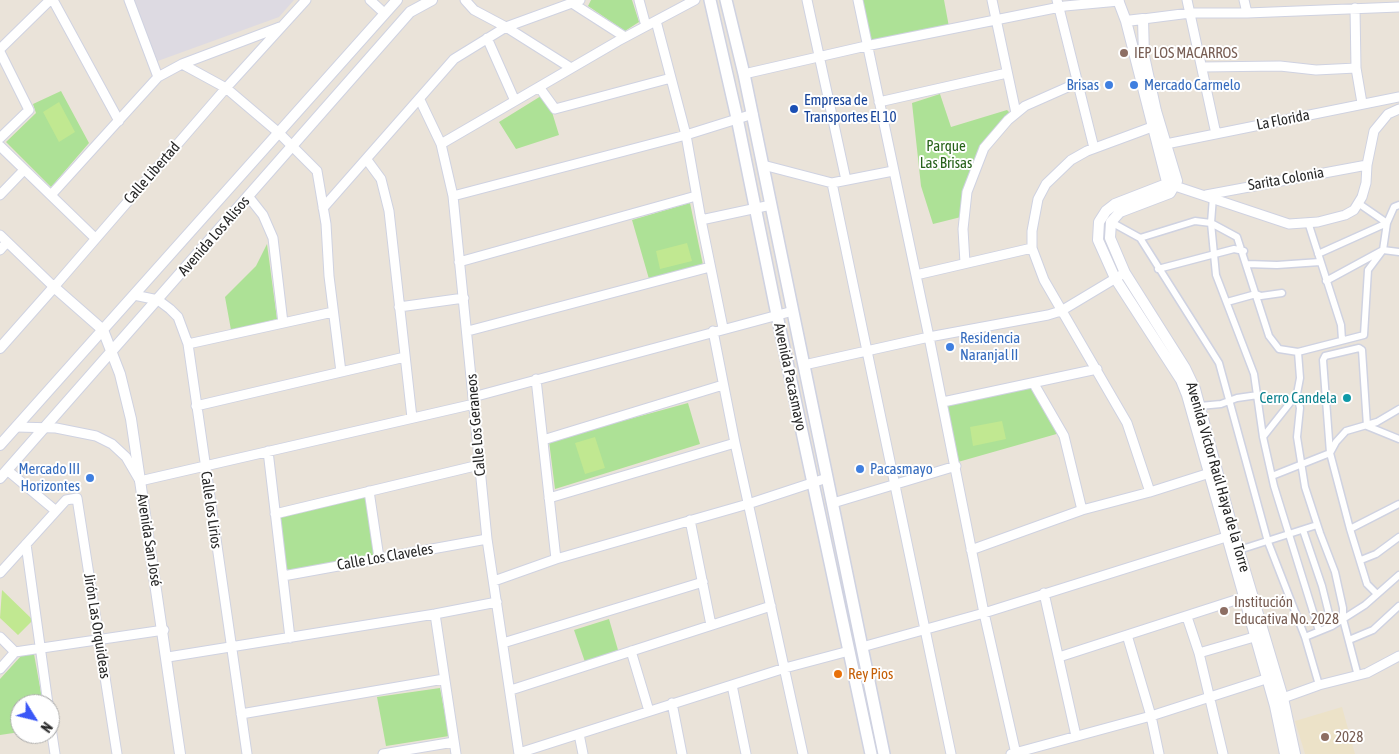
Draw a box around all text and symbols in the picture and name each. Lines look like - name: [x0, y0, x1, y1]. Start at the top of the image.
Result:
- place label: IEP LOS MACARROS: [1134, 44, 1238, 62]
- marker: IEP LOS MACARROS: [1118, 47, 1130, 59]
- place label: Brisas: [1066, 76, 1099, 94]
- place label: Mercado Carmelo: [1144, 76, 1241, 94]
- marker: Brisas: [1103, 79, 1115, 91]
- marker: Mercado Carmelo: [1128, 79, 1140, 91]
- place label: Empresa de Transportes El 10: [804, 91, 897, 126]
- marker: Empresa de Transportes El 10: [788, 103, 800, 115]
- street label: La Florida: [1255, 106, 1311, 134]
- park label: Parque Las Brisas: [920, 137, 972, 172]
- street label: Calle Libertad: [120, 138, 184, 208]
- street label: Sarita Colonia: [1247, 163, 1325, 195]
- street label: Avenida Los Alisos: [175, 192, 253, 280]
- street label: Avenida Pacasmayo: [770, 321, 810, 433]
- place label: Residencia Naranjal II: [960, 329, 1020, 364]
- marker: Residencia Naranjal II: [944, 341, 956, 353]
- street label: Calle Los Geraneos: [463, 373, 489, 477]
- street label: Avenida Víctor Raúl Haya de la Torre: [1182, 380, 1254, 574]
- place label: Cerro Candela: [1260, 389, 1337, 407]
- marker: Cerro Candela: [1341, 392, 1353, 404]
- place label: Mercado III Horizontes: [19, 460, 80, 495]
- place label: Pacasmayo: [870, 460, 933, 478]
- marker: Pacasmayo: [854, 463, 866, 475]
- street label: Calle los Lirios: [197, 470, 225, 550]
- marker: Mercado III Horizontes: [84, 472, 96, 484]
- street label: Avenida San José: [133, 492, 165, 588]
- street label: Calle Los Claveles: [336, 540, 434, 574]
- street label: Jirón Las Orquideas: [80, 572, 114, 680]
- place label: Institución Educativa No. 2028: [1234, 593, 1339, 628]
- marker: Institución Educativa No. 2028: [1218, 605, 1230, 617]
- place label: Rey Pios: [848, 665, 893, 683]
- marker: Rey Pios: [832, 668, 844, 680]
- north arrow: [10, 694, 60, 744]
- text: N: [37, 719, 55, 735]
- place label: 2028: [1335, 728, 1363, 746]
- marker: 2028: [1319, 731, 1331, 743]

